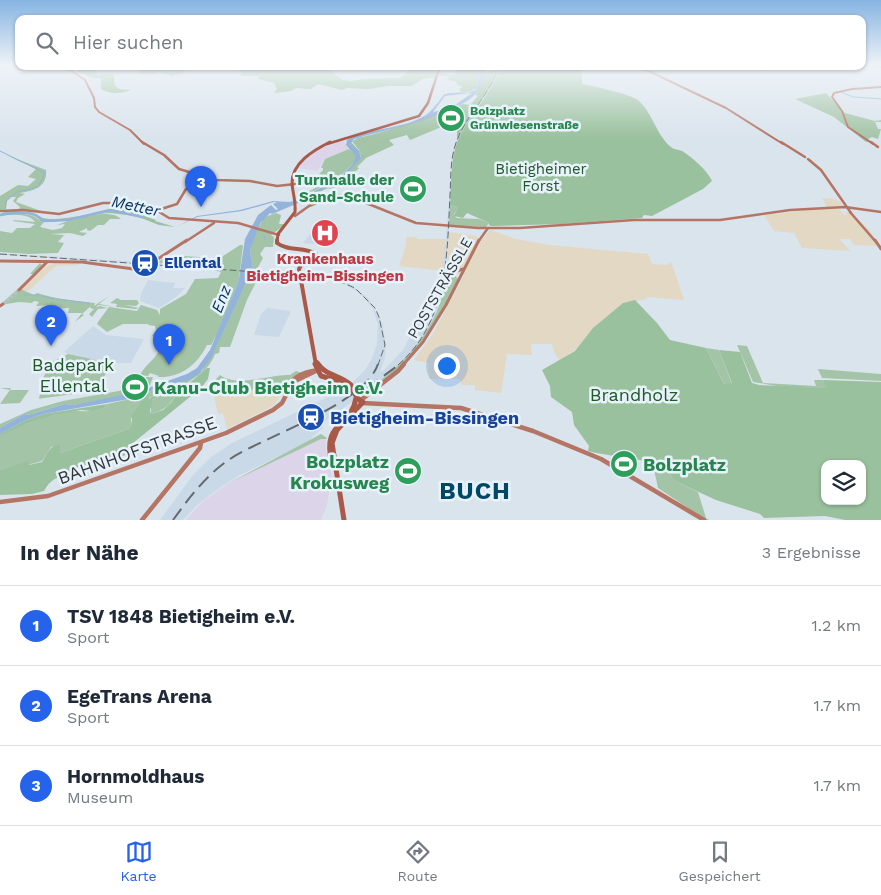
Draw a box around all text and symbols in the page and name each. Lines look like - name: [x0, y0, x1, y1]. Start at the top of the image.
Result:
- search box: [15, 15, 866, 70]
- icon: search: [33, 29, 61, 57]
- text: Hier suchen: [73, 31, 184, 54]
- sports icon: Bolzplatz Grünwiesenstraße: [436, 103, 466, 133]
- place label: Bolzplatz Grünwiesenstraße: [470, 104, 579, 132]
- park label: Bietigheimer Forst: [495, 160, 587, 195]
- pin: 3: [185, 166, 217, 207]
- place label: Turnhalle der Sand-Schule: [295, 171, 395, 206]
- sports icon: Turnhalle der Sand-Schule: [398, 174, 428, 204]
- water label: Metter: [110, 192, 163, 221]
- hospital icon: Krankenhaus Bietigheim-Bissingen: [310, 218, 340, 248]
- street label: POSTSTRÄSSLE: [404, 234, 476, 342]
- station icon: Ellental: [130, 248, 160, 278]
- place label: Krankenhaus Bietigheim-Bissingen: [246, 250, 404, 285]
- place label: Ellental: [164, 254, 222, 272]
- water label: Enz: [207, 282, 235, 315]
- pin: 2: [35, 305, 67, 346]
- pin: 1: [153, 324, 185, 365]
- your location: [434, 353, 460, 379]
- park label: Badepark Ellental: [32, 354, 114, 396]
- sports icon: Kanu-Club Bietigheim e.V.: [120, 372, 150, 402]
- place label: Kanu-Club Bietigheim e.V.: [154, 377, 383, 398]
- park label: Brandholz: [590, 384, 678, 405]
- station icon: Bietigheim-Bissingen: [296, 402, 326, 432]
- place label: Bietigheim-Bissingen: [330, 407, 519, 428]
- street label: BAHNHOFSTRASSE: [55, 411, 219, 489]
- sports icon: Bolzplatz: [609, 449, 639, 479]
- place label: Bolzplatz Krokusweg: [290, 451, 390, 493]
- place label: Bolzplatz: [643, 454, 726, 475]
- sports icon: Bolzplatz Krokusweg: [393, 456, 423, 486]
- map controls: [821, 460, 866, 505]
- button: layers: [821, 460, 866, 505]
- district label: BUCH: [439, 477, 511, 505]
- text: In der Nähe: [20, 540, 139, 565]
- text: 3 Ergebnisse: [762, 543, 861, 562]
- text: TSV 1848 Bietigheim e.V.: [67, 605, 295, 628]
- text: 1: [33, 616, 39, 635]
- text: 1.2 km: [811, 616, 861, 635]
- text: Sport: [67, 628, 110, 647]
- text: EgeTrans Arena: [67, 685, 212, 708]
- text: 2: [31, 696, 41, 715]
- text: 1.7 km: [814, 696, 861, 715]
- text: Sport: [67, 708, 110, 727]
- text: Hornmoldhaus: [67, 765, 204, 788]
- text: 3: [31, 776, 41, 795]
- text: 1.7 km: [814, 776, 861, 795]
- text: Museum: [67, 788, 133, 807]
- tab: Karte: [120, 838, 157, 884]
- tab: Route: [398, 838, 438, 884]
- tab: Gespeichert: [679, 838, 761, 884]

